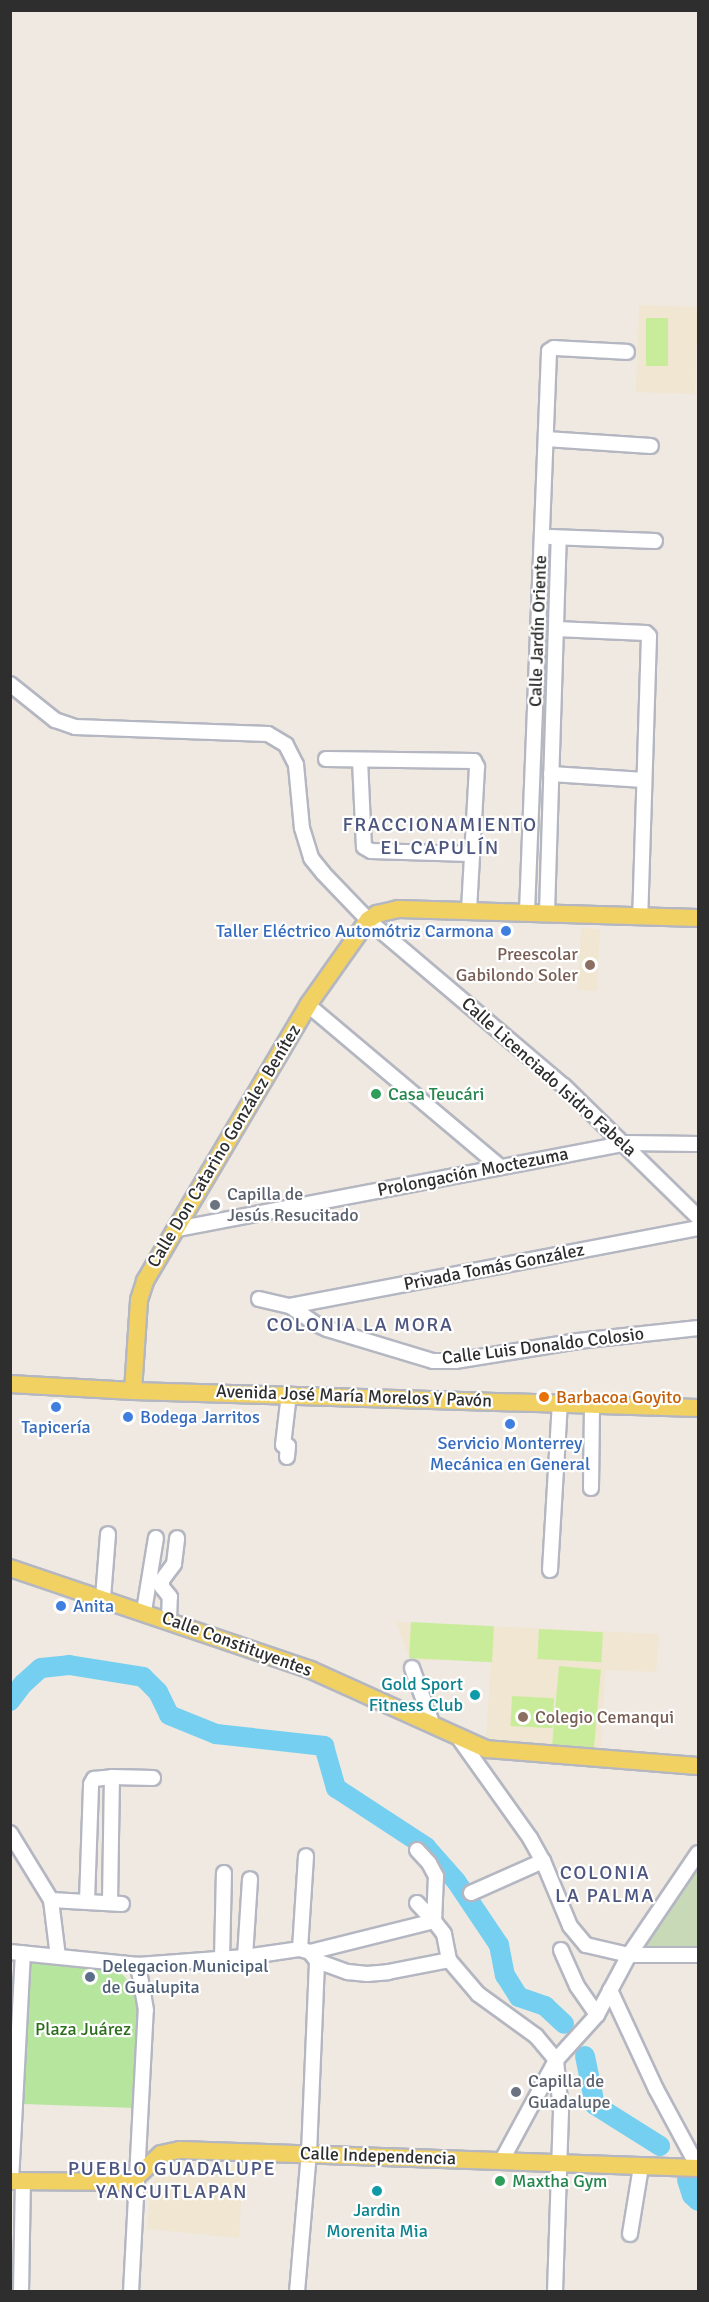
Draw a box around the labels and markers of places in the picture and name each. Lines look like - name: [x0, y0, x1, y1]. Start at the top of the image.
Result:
- place label: Taller Eléctrico Automótriz Carmona: [216, 920, 494, 942]
- marker: Taller Eléctrico Automótriz Carmona: [499, 924, 513, 938]
- place label: Preescolar Gabilondo Soler: [456, 944, 578, 986]
- marker: Preescolar Gabilondo Soler: [583, 958, 597, 972]
- place label: Casa Teucári: [388, 1083, 484, 1105]
- marker: Casa Teucári: [369, 1087, 383, 1101]
- place label: Capilla de Jesús Resucitado: [227, 1184, 359, 1226]
- marker: Capilla de Jesús Resucitado: [208, 1198, 222, 1212]
- place label: Barbacoa Goyito: [556, 1386, 682, 1408]
- marker: Barbacoa Goyito: [537, 1390, 551, 1404]
- marker: Tapicería: [49, 1400, 63, 1414]
- place label: Bodega Jarritos: [140, 1406, 260, 1428]
- marker: Bodega Jarritos: [121, 1410, 135, 1424]
- place label: Tapicería: [21, 1416, 91, 1438]
- marker: Servicio Monterrey Mecánica en General: [503, 1417, 517, 1431]
- place label: Servicio Monterrey Mecánica en General: [430, 1433, 590, 1476]
- place label: Anita: [73, 1595, 114, 1617]
- marker: Anita: [54, 1599, 68, 1613]
- place label: Gold Sport Fitness Club: [369, 1674, 463, 1716]
- marker: Gold Sport Fitness Club: [468, 1688, 482, 1702]
- place label: Colegio Cemanqui: [535, 1706, 674, 1728]
- marker: Colegio Cemanqui: [516, 1710, 530, 1724]
- place label: Delegacion Municipal de Gualupita: [102, 1956, 269, 1998]
- marker: Delegacion Municipal de Gualupita: [83, 1970, 97, 1984]
- place label: Capilla de Guadalupe: [528, 2071, 611, 2114]
- marker: Capilla de Guadalupe: [509, 2085, 523, 2099]
- place label: Maxtha Gym: [512, 2170, 607, 2192]
- marker: Maxtha Gym: [493, 2174, 507, 2188]
- marker: Jardin Morenita Mia: [370, 2184, 384, 2198]
- place label: Jardin Morenita Mia: [326, 2200, 428, 2242]

